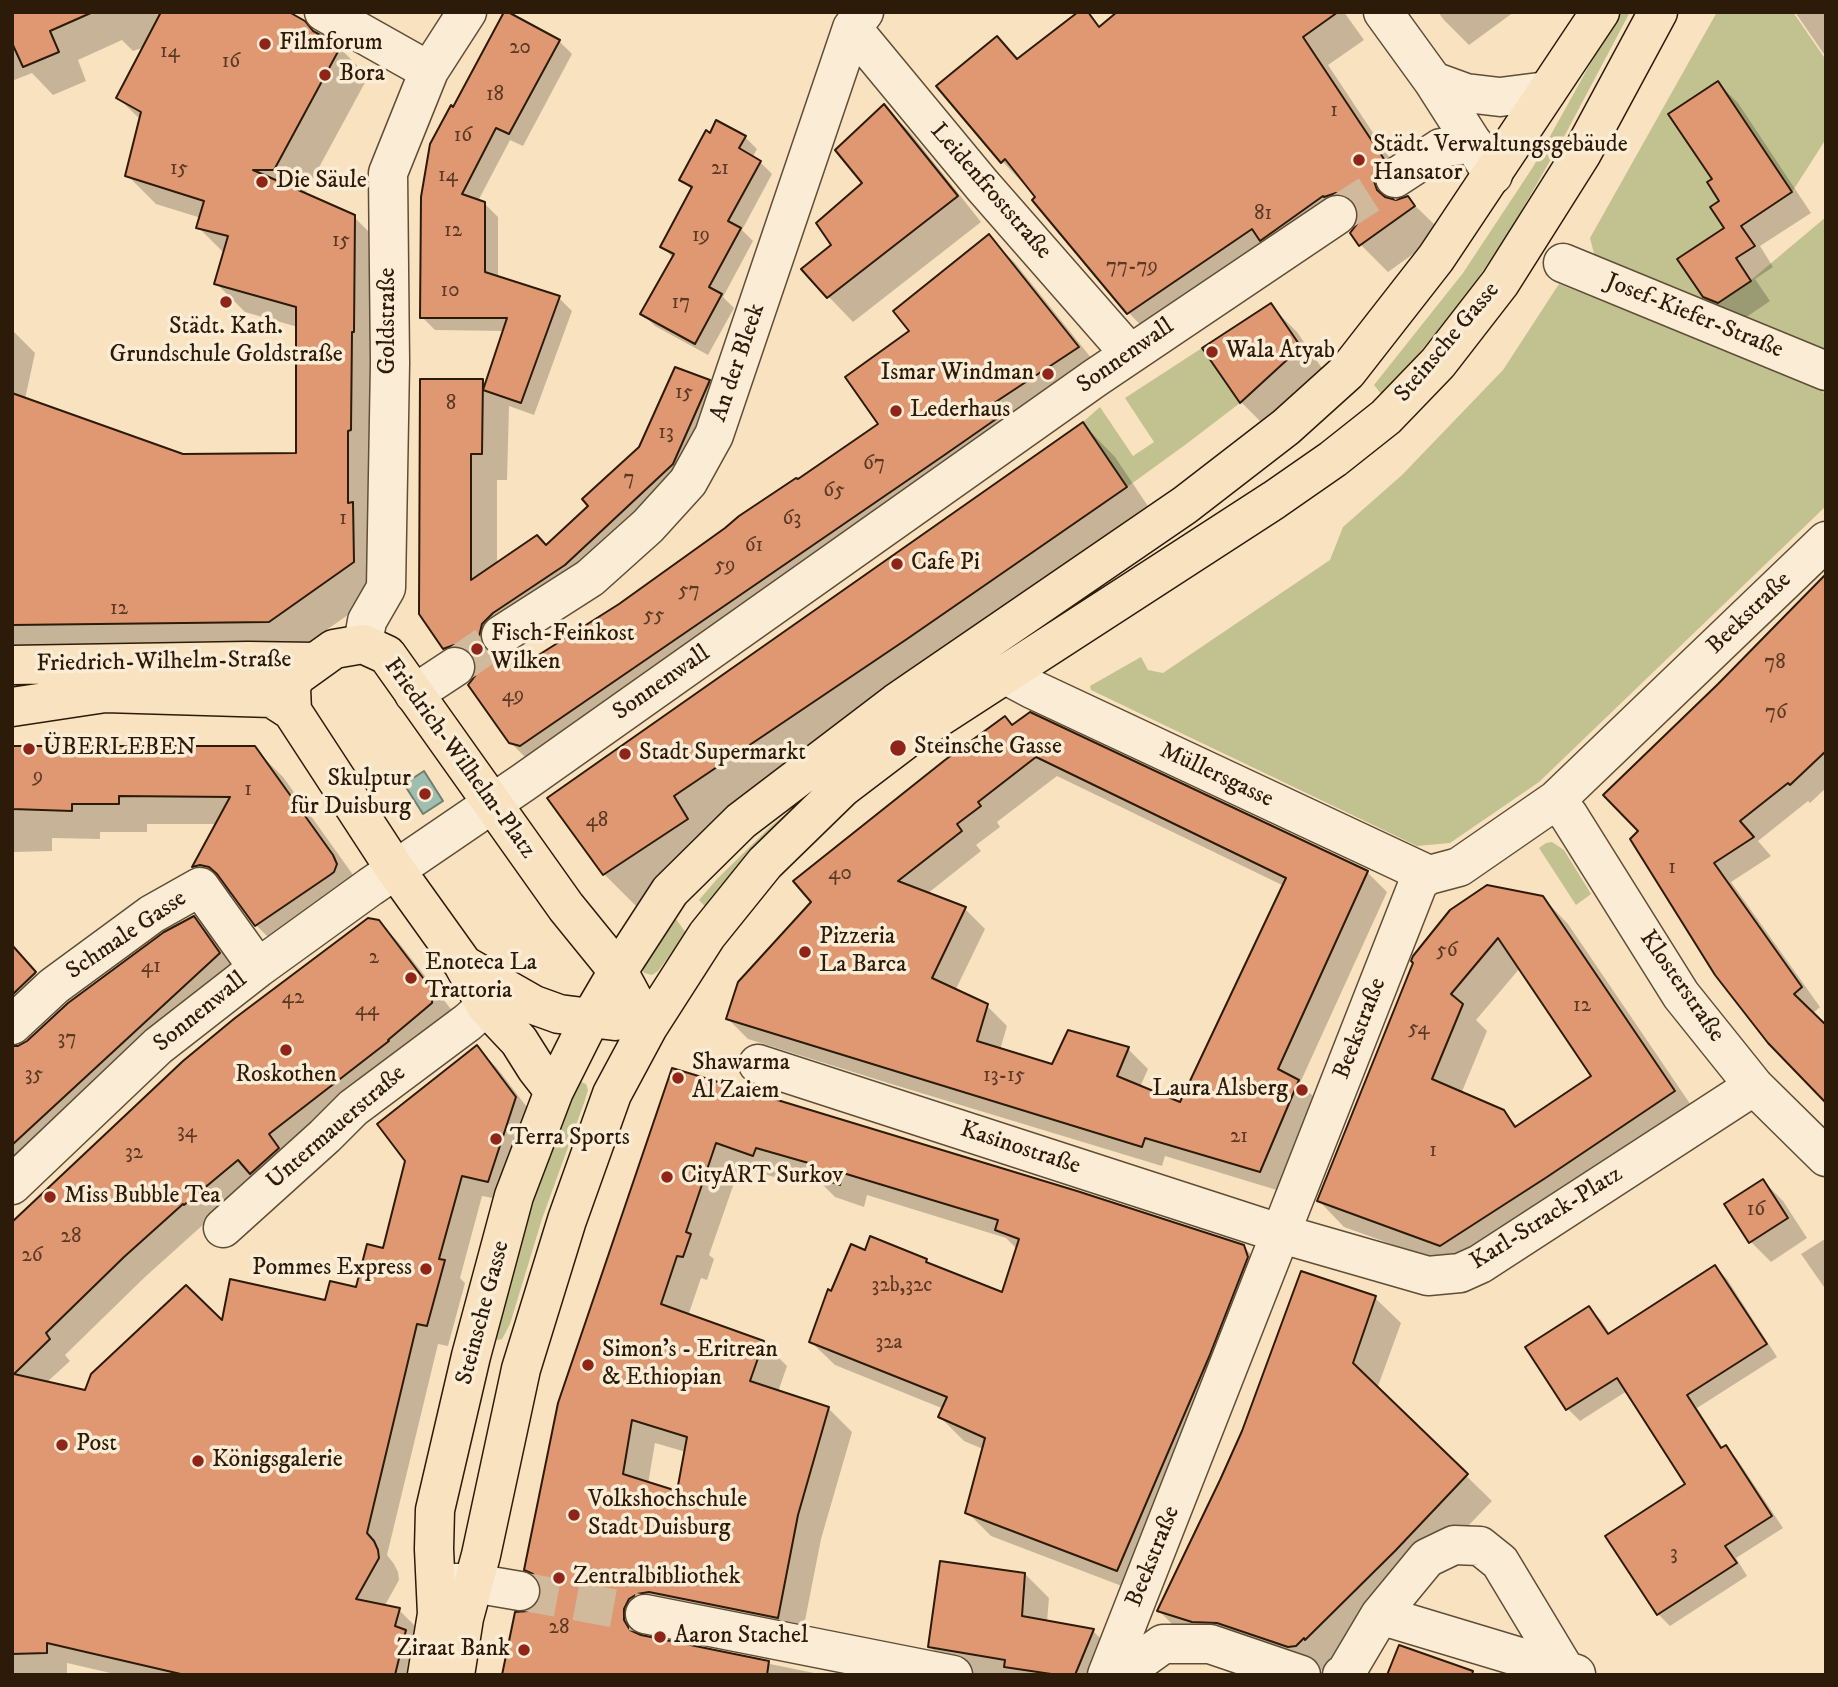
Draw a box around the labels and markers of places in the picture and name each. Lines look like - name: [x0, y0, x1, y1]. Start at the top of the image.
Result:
- place label: Filmforum: [279, 30, 383, 58]
- marker: Filmforum: [257, 36, 273, 52]
- place label: Bora: [339, 61, 385, 89]
- marker: Bora: [317, 67, 333, 83]
- place label: Städt. Verwaltungsgebäude Hansator: [1373, 132, 1628, 188]
- marker: Städt. Verwaltungsgebäude Hansator: [1351, 152, 1367, 168]
- place label: Die Säule: [276, 168, 367, 196]
- marker: Die Säule: [254, 174, 270, 190]
- marker: Städt. Kath. Grundschule Goldstraße: [218, 294, 234, 310]
- place label: Städt. Kath. Grundschule Goldstraße: [109, 314, 343, 370]
- place label: Wala Atyab: [1226, 338, 1335, 366]
- marker: Wala Atyab: [1204, 344, 1220, 360]
- place label: Ismar Windman: [880, 360, 1034, 388]
- marker: Ismar Windman: [1040, 366, 1056, 382]
- place label: Lederhaus: [910, 397, 1010, 425]
- marker: Lederhaus: [888, 403, 904, 419]
- place label: Cafe Pi: [911, 550, 980, 578]
- marker: Cafe Pi: [889, 556, 905, 572]
- place label: Fisch-Feinkost Wilken: [491, 621, 634, 677]
- marker: Fisch-Feinkost Wilken: [469, 641, 485, 657]
- place label: Steinsche Gasse: [914, 734, 1062, 762]
- place label: ÜBERLEBEN: [43, 735, 196, 763]
- marker: Steinsche Gasse: [888, 738, 908, 758]
- place label: Stadt Supermarkt: [639, 740, 806, 768]
- marker: ÜBERLEBEN: [21, 741, 37, 757]
- marker: Stadt Supermarkt: [617, 746, 633, 762]
- place label: Skulptur für Duisburg: [291, 766, 411, 822]
- marker: Skulptur für Duisburg: [417, 786, 433, 802]
- place label: Pizzeria La Barca: [819, 924, 906, 980]
- marker: Pizzeria La Barca: [797, 944, 813, 960]
- place label: Enoteca La Trattoria: [425, 950, 537, 1006]
- marker: Enoteca La Trattoria: [403, 970, 419, 986]
- marker: Roskothen: [278, 1042, 294, 1058]
- place label: Shawarma Al Zaiem: [692, 1050, 790, 1106]
- place label: Roskothen: [235, 1062, 337, 1090]
- marker: Shawarma Al Zaiem: [670, 1070, 686, 1086]
- place label: Laura Alsberg: [1152, 1076, 1288, 1104]
- marker: Laura Alsberg: [1294, 1082, 1310, 1098]
- place label: Terra Sports: [510, 1125, 630, 1153]
- marker: Terra Sports: [488, 1131, 504, 1147]
- place label: CityART Surkov: [681, 1163, 843, 1191]
- marker: CityART Surkov: [659, 1169, 675, 1185]
- place label: Miss Bubble Tea: [64, 1183, 221, 1211]
- marker: Miss Bubble Tea: [42, 1189, 58, 1205]
- place label: Pommes Express: [252, 1255, 412, 1283]
- marker: Pommes Express: [418, 1261, 434, 1277]
- place label: Simon's - Eritrean & Ethiopian: [602, 1337, 778, 1393]
- marker: Simon's - Eritrean & Ethiopian: [580, 1357, 596, 1373]
- place label: Post: [76, 1431, 117, 1459]
- marker: Post: [54, 1437, 70, 1453]
- place label: Königsgalerie: [212, 1447, 343, 1475]
- marker: Königsgalerie: [190, 1453, 206, 1469]
- place label: Volkshochschule Stadt Duisburg: [588, 1487, 747, 1543]
- marker: Volkshochschule Stadt Duisburg: [566, 1507, 582, 1523]
- place label: Zentralbibliothek: [573, 1564, 740, 1592]
- marker: Zentralbibliothek: [551, 1570, 567, 1586]
- place label: Aaron Stachel: [674, 1623, 808, 1651]
- marker: Aaron Stachel: [652, 1629, 668, 1645]
- place label: Ziraat Bank: [396, 1636, 510, 1664]
- marker: Ziraat Bank: [516, 1642, 532, 1658]

